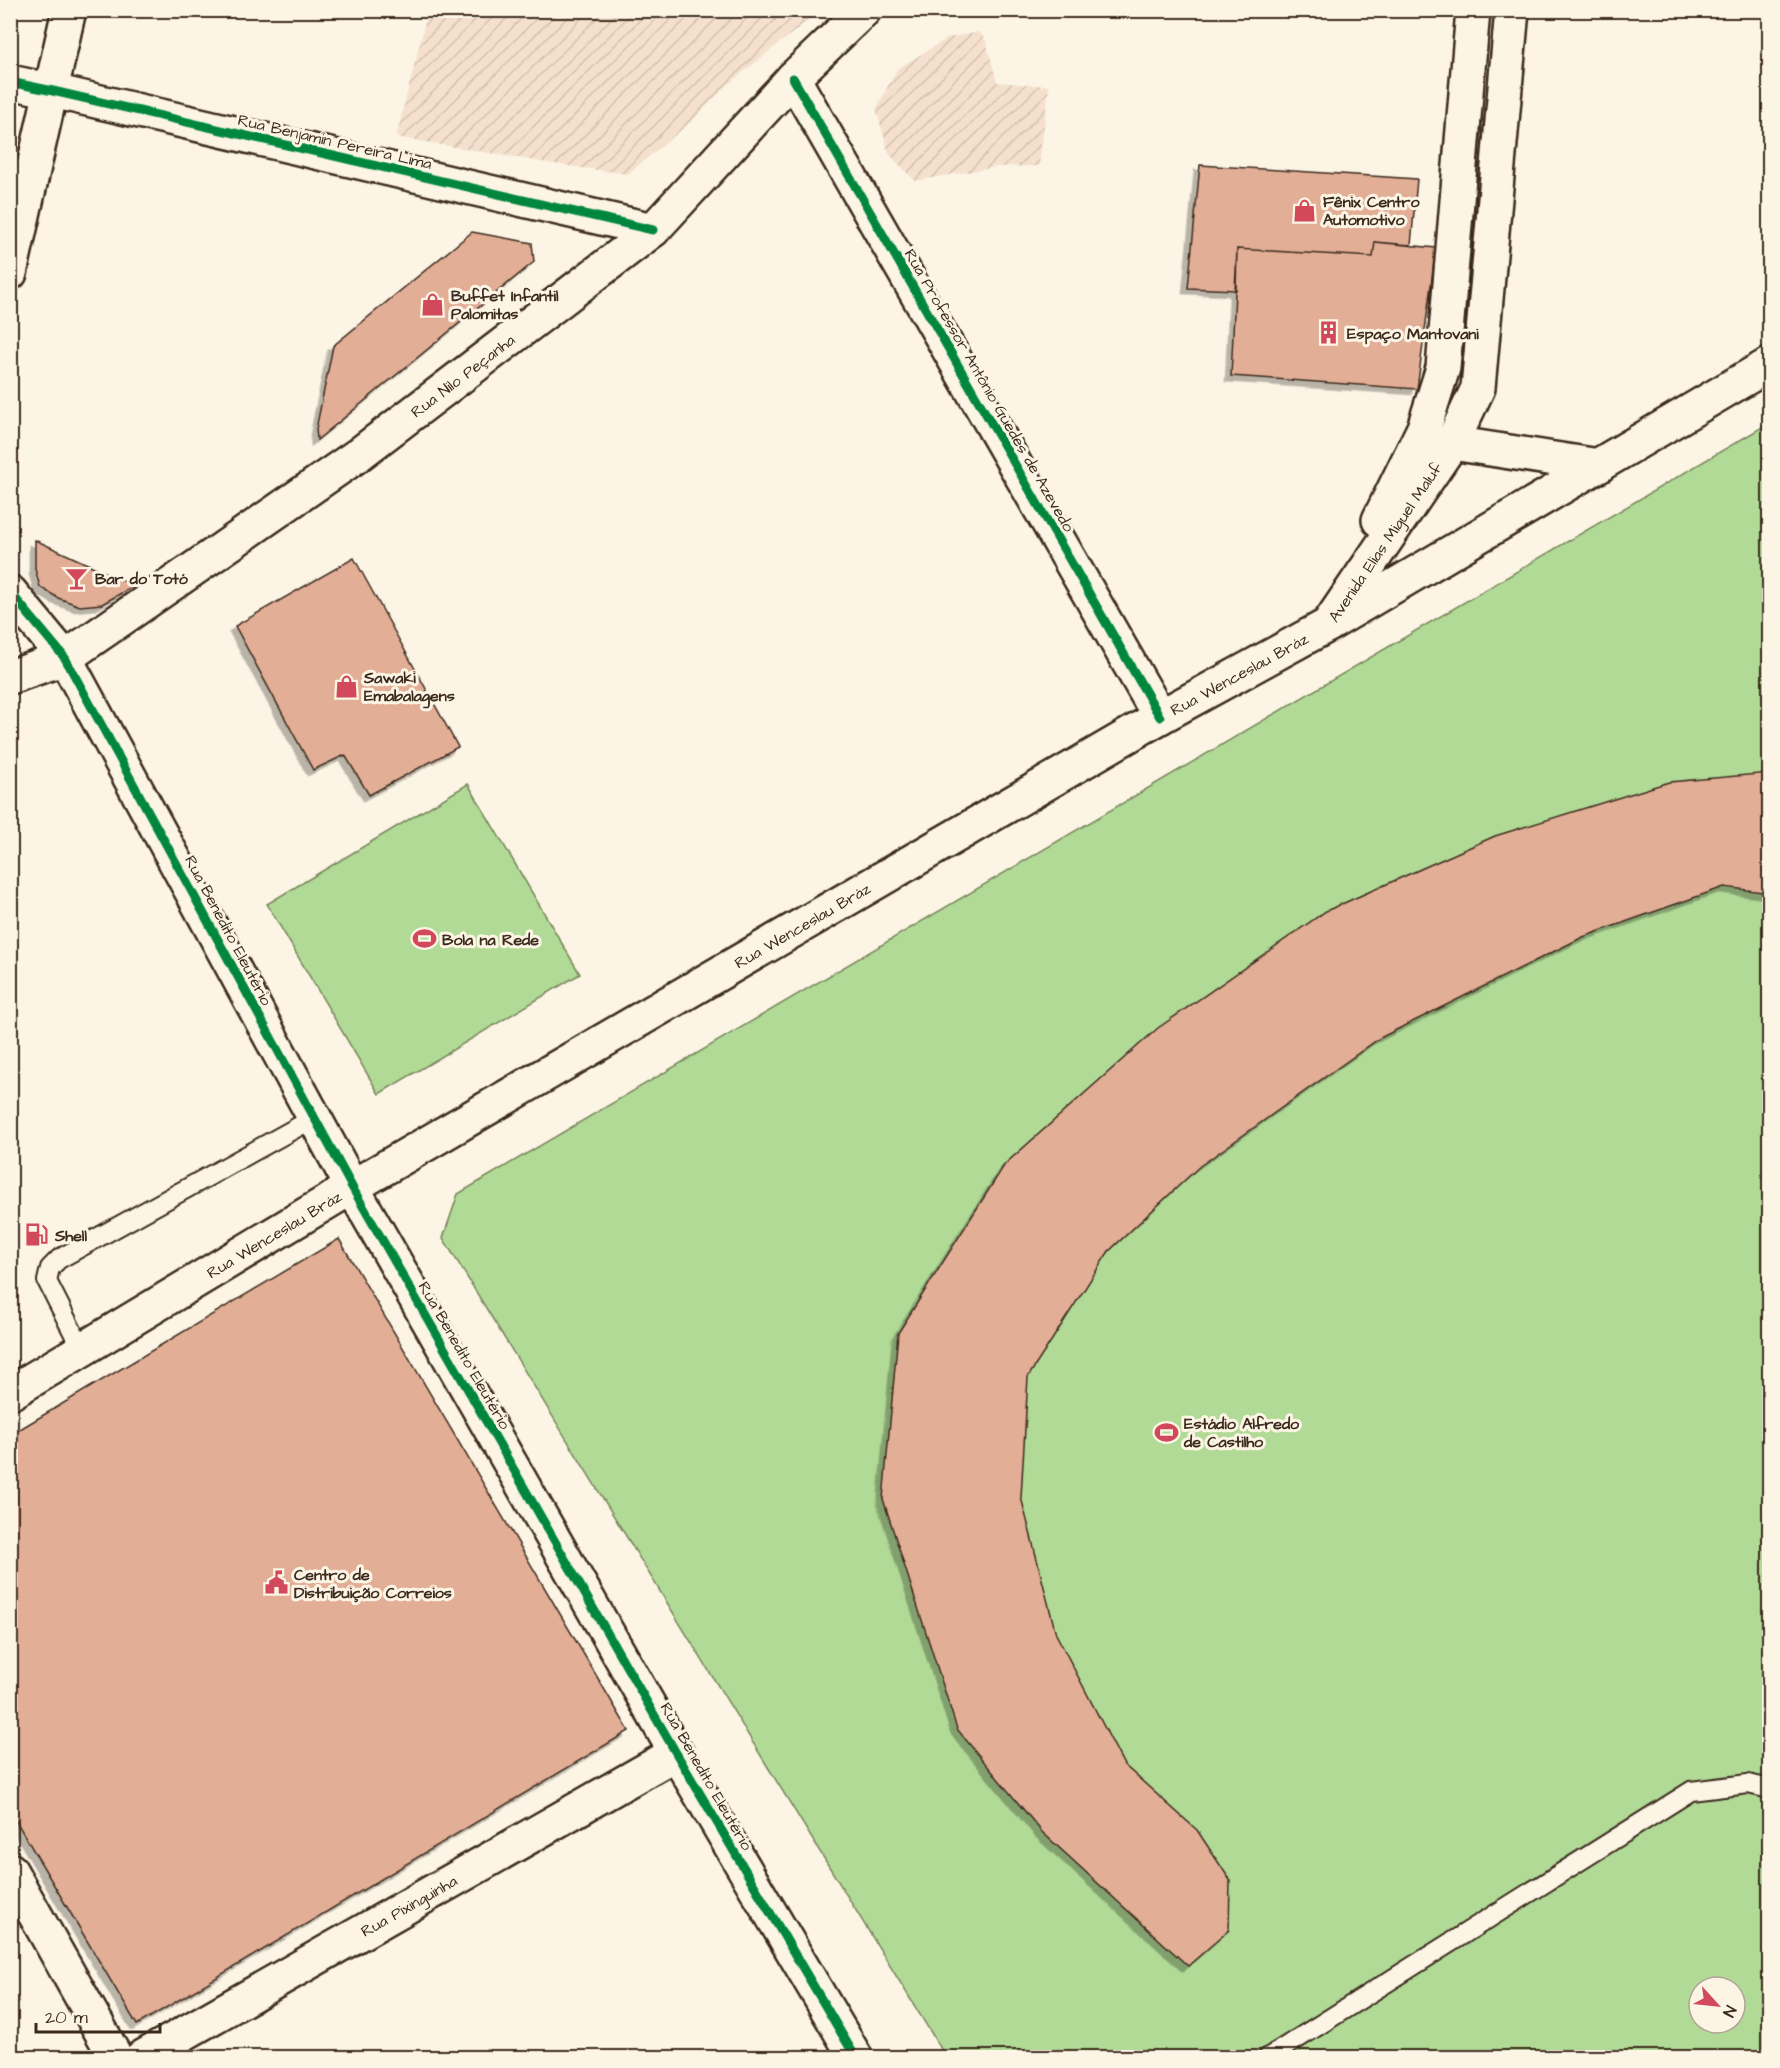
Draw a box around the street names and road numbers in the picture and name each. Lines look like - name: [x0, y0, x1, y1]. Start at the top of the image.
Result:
- street label: Rua Benjamin Pereira Lima: [236, 109, 434, 175]
- street label: Rua Professor Antônio Guedes de Azevedo: [899, 245, 1080, 536]
- street label: Rua Nilo Peçanha: [406, 329, 520, 423]
- street label: Avenida Elias Miguel Maluf: [1323, 458, 1448, 627]
- street label: Rua Wenceslau Bráz: [1167, 628, 1312, 721]
- street label: Rua Benedito Eleutério: [179, 851, 277, 1010]
- street label: Rua Wenceslau Bráz: [731, 878, 875, 974]
- street label: Rua Wenceslau Bráz: [203, 1186, 346, 1284]
- street label: Rua Benedito Eleutério: [413, 1278, 516, 1433]
- street label: Rua Benedito Eleutério: [655, 1699, 758, 1854]
- street label: Rua Pixinguinha: [357, 1870, 461, 1943]

